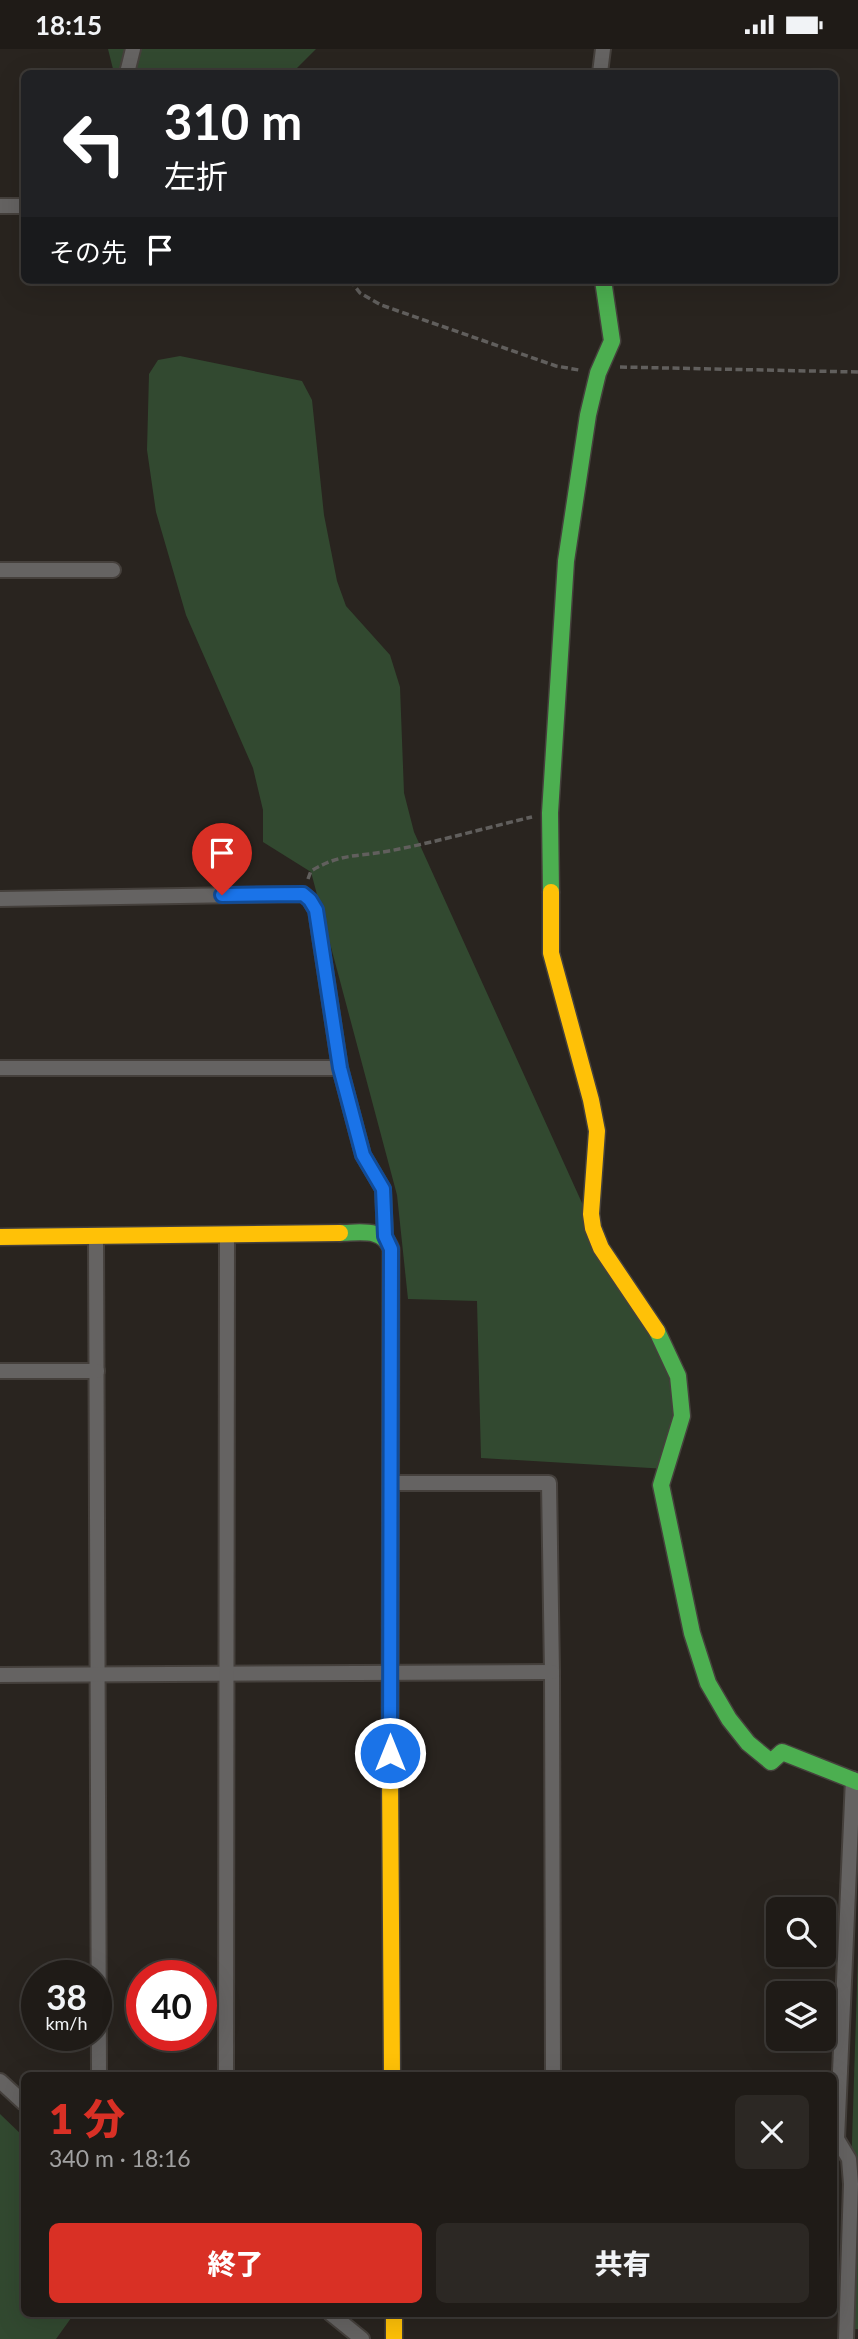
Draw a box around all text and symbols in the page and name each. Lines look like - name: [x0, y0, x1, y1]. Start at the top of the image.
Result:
- text: 18:15: [35, 9, 102, 41]
- text: 310 m: [164, 92, 302, 150]
- icon: left: [49, 98, 140, 189]
- text: 左折: [164, 156, 228, 195]
- icon: arrive: [141, 231, 179, 269]
- text: その先: [49, 236, 127, 268]
- pin: [192, 823, 252, 895]
- icon: arrive: [203, 834, 241, 872]
- position arrow: [353, 1716, 427, 1790]
- map controls: [766, 1897, 836, 2051]
- button: search: [766, 1897, 836, 1967]
- speed limit sign: 40: [126, 1960, 217, 2051]
- text: 38: [46, 1975, 87, 2017]
- button: layers: [766, 1981, 836, 2051]
- text: km/h: [45, 2012, 88, 2034]
- text: 1 分: [49, 2093, 125, 2143]
- button: close: [735, 2095, 809, 2169]
- text: 340 m · 18:16: [49, 2144, 191, 2172]
- button: 終了: [49, 2223, 422, 2303]
- button: 共有: [436, 2223, 809, 2303]

